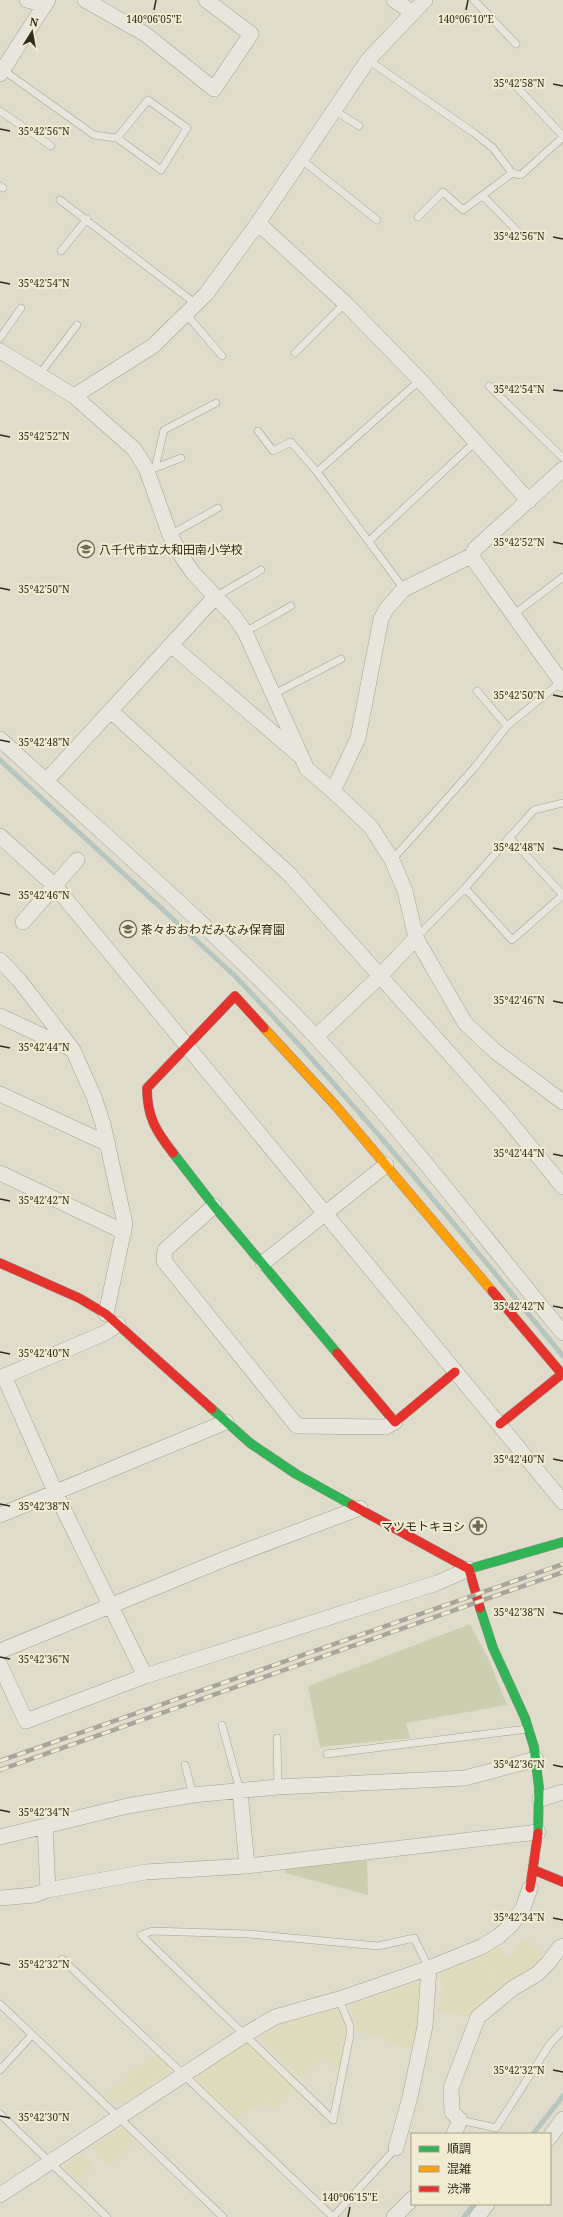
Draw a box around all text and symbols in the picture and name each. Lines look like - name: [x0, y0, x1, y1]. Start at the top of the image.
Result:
- north arrow: [12, 12, 52, 52]
- text: 140°06'05"E: [126, 12, 182, 26]
- text: 140°06'10"E: [438, 12, 494, 26]
- text: N: [28, 14, 40, 30]
- text: 35°42'58"N: [493, 76, 545, 90]
- text: 35°42'56"N: [18, 124, 70, 138]
- text: 35°42'56"N: [493, 229, 545, 243]
- text: 35°42'54"N: [18, 276, 70, 290]
- text: 35°42'54"N: [493, 382, 545, 396]
- text: 35°42'52"N: [18, 429, 70, 443]
- text: 35°42'52"N: [493, 535, 545, 549]
- school or university icon: 八千代市立大和田南小学校: [76, 539, 96, 559]
- place label: 八千代市立大和田南小学校: [99, 541, 243, 558]
- text: 35°42'50"N: [18, 582, 70, 596]
- text: 35°42'50"N: [493, 688, 545, 702]
- text: 35°42'48"N: [18, 735, 70, 749]
- text: 35°42'48"N: [493, 840, 545, 854]
- text: 35°42'46"N: [18, 888, 70, 902]
- school or university icon: 茶々おおわだみなみ保育園: [118, 919, 138, 939]
- place label: 茶々おおわだみなみ保育園: [141, 921, 285, 938]
- text: 35°42'46"N: [493, 993, 545, 1007]
- text: 35°42'44"N: [18, 1040, 70, 1054]
- text: 35°42'44"N: [493, 1146, 545, 1160]
- text: 35°42'42"N: [18, 1193, 70, 1207]
- text: 35°42'42"N: [493, 1299, 545, 1313]
- text: 35°42'40"N: [18, 1346, 70, 1360]
- text: 35°42'40"N: [493, 1452, 545, 1466]
- text: 35°42'38"N: [18, 1499, 70, 1513]
- pharmacy icon: マツモトキヨシ: [468, 1516, 488, 1536]
- place label: マツモトキヨシ: [381, 1518, 465, 1535]
- text: 35°42'38"N: [493, 1605, 545, 1619]
- text: 35°42'36"N: [18, 1652, 70, 1666]
- text: 35°42'36"N: [493, 1757, 545, 1771]
- text: 35°42'34"N: [18, 1805, 70, 1819]
- text: 35°42'34"N: [493, 1910, 545, 1924]
- text: 35°42'32"N: [18, 1957, 70, 1971]
- text: 35°42'32"N: [493, 2063, 545, 2077]
- text: 35°42'30"N: [18, 2110, 70, 2124]
- legend: [411, 2133, 551, 2205]
- text: 順調: [447, 2140, 471, 2157]
- text: 混雑: [447, 2160, 471, 2177]
- text: 渋滞: [447, 2180, 471, 2197]
- text: 140°06'15"E: [322, 2190, 378, 2204]

